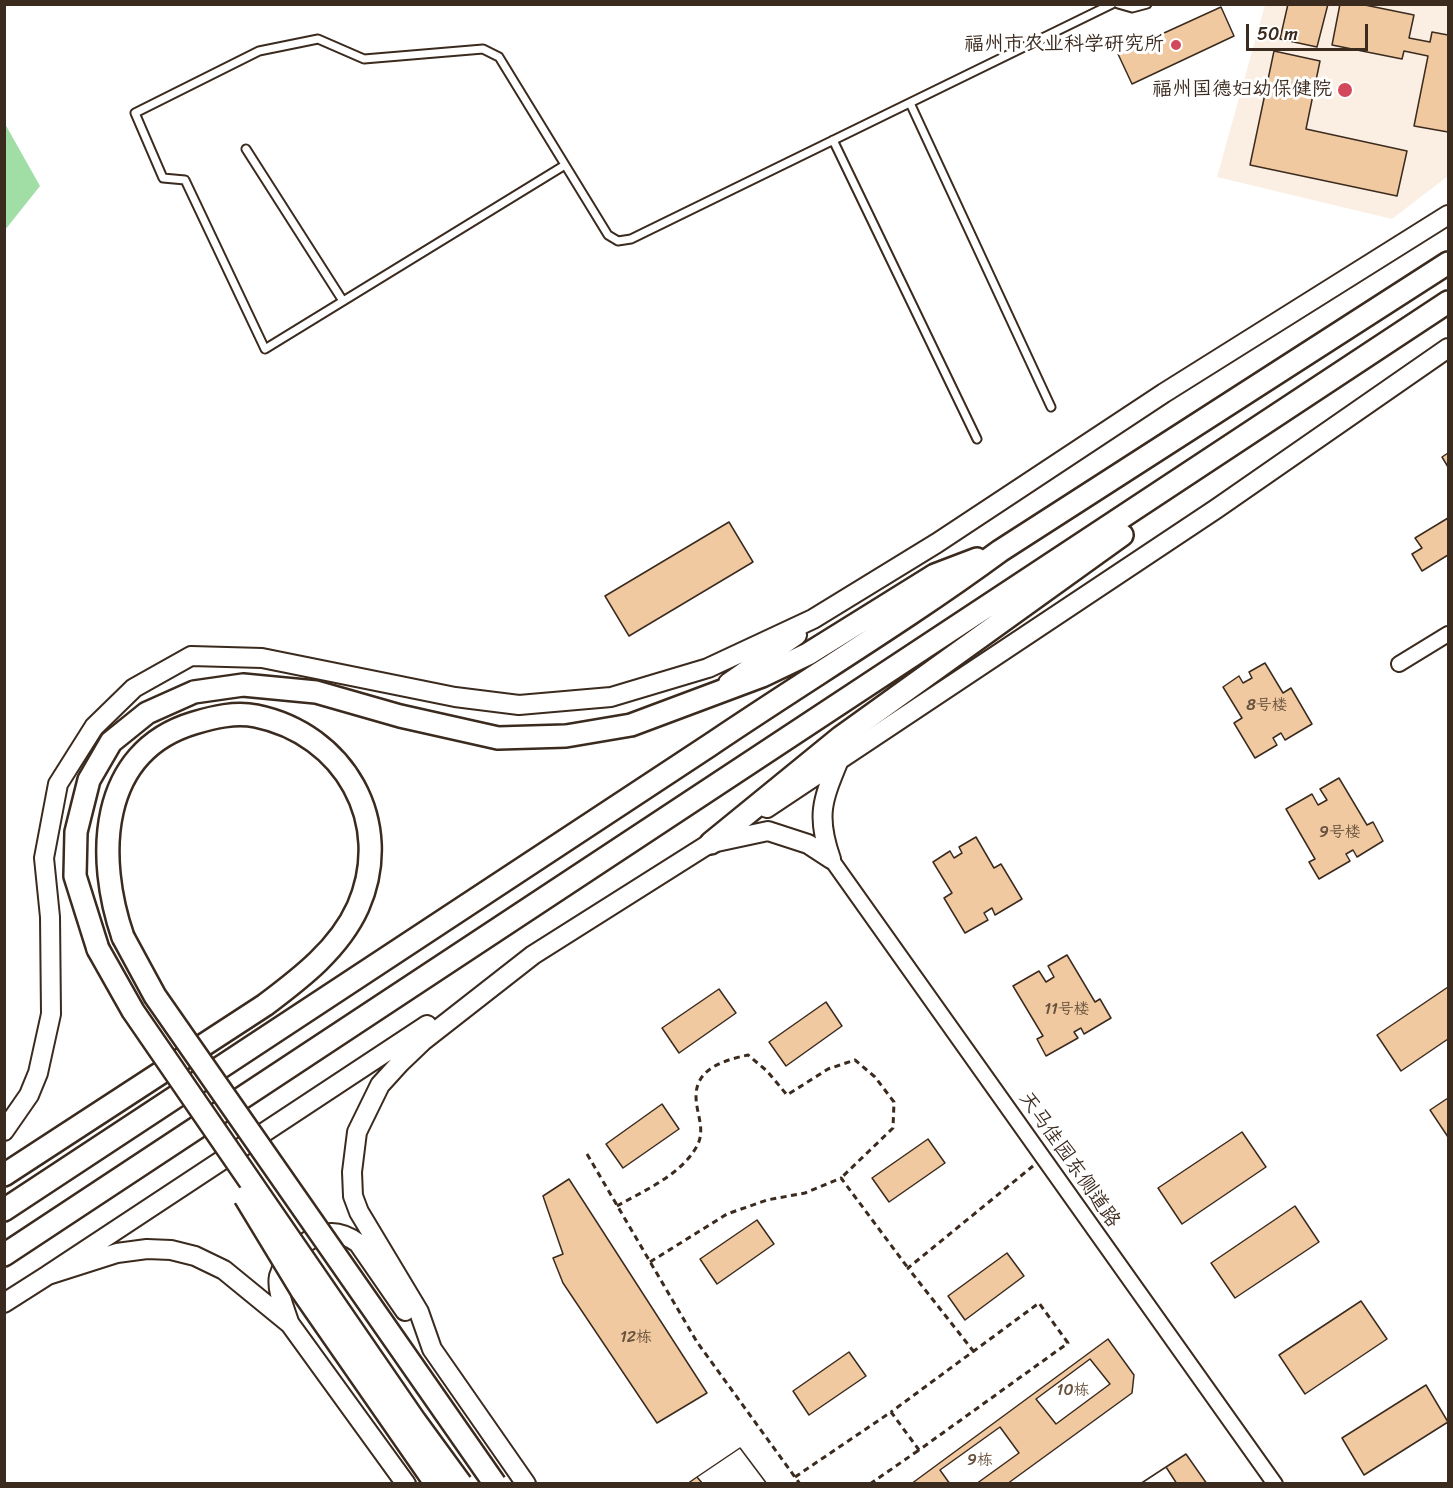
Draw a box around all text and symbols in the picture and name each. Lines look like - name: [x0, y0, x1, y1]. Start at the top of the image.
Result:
- scale bar: [1249, 12, 1370, 50]
- text: 50 m: [1257, 18, 1298, 50]
- place label: 福州市农业科学研究所: [964, 33, 1164, 57]
- marker: 福州市农业科学研究所: [1169, 38, 1183, 52]
- place label: 福州国德妇幼保健院: [1152, 78, 1332, 102]
- marker: 福州国德妇幼保健院: [1336, 81, 1354, 99]
- house number: 8号楼: [1246, 696, 1288, 716]
- house number: 9号楼: [1319, 823, 1361, 843]
- house number: 11号楼: [1044, 1000, 1090, 1020]
- street label: 天马佳园东侧道路: [1013, 1088, 1125, 1232]
- house number: 12栋: [620, 1328, 652, 1348]
- house number: 10栋: [1057, 1381, 1089, 1401]
- house number: 9栋: [967, 1451, 993, 1471]

